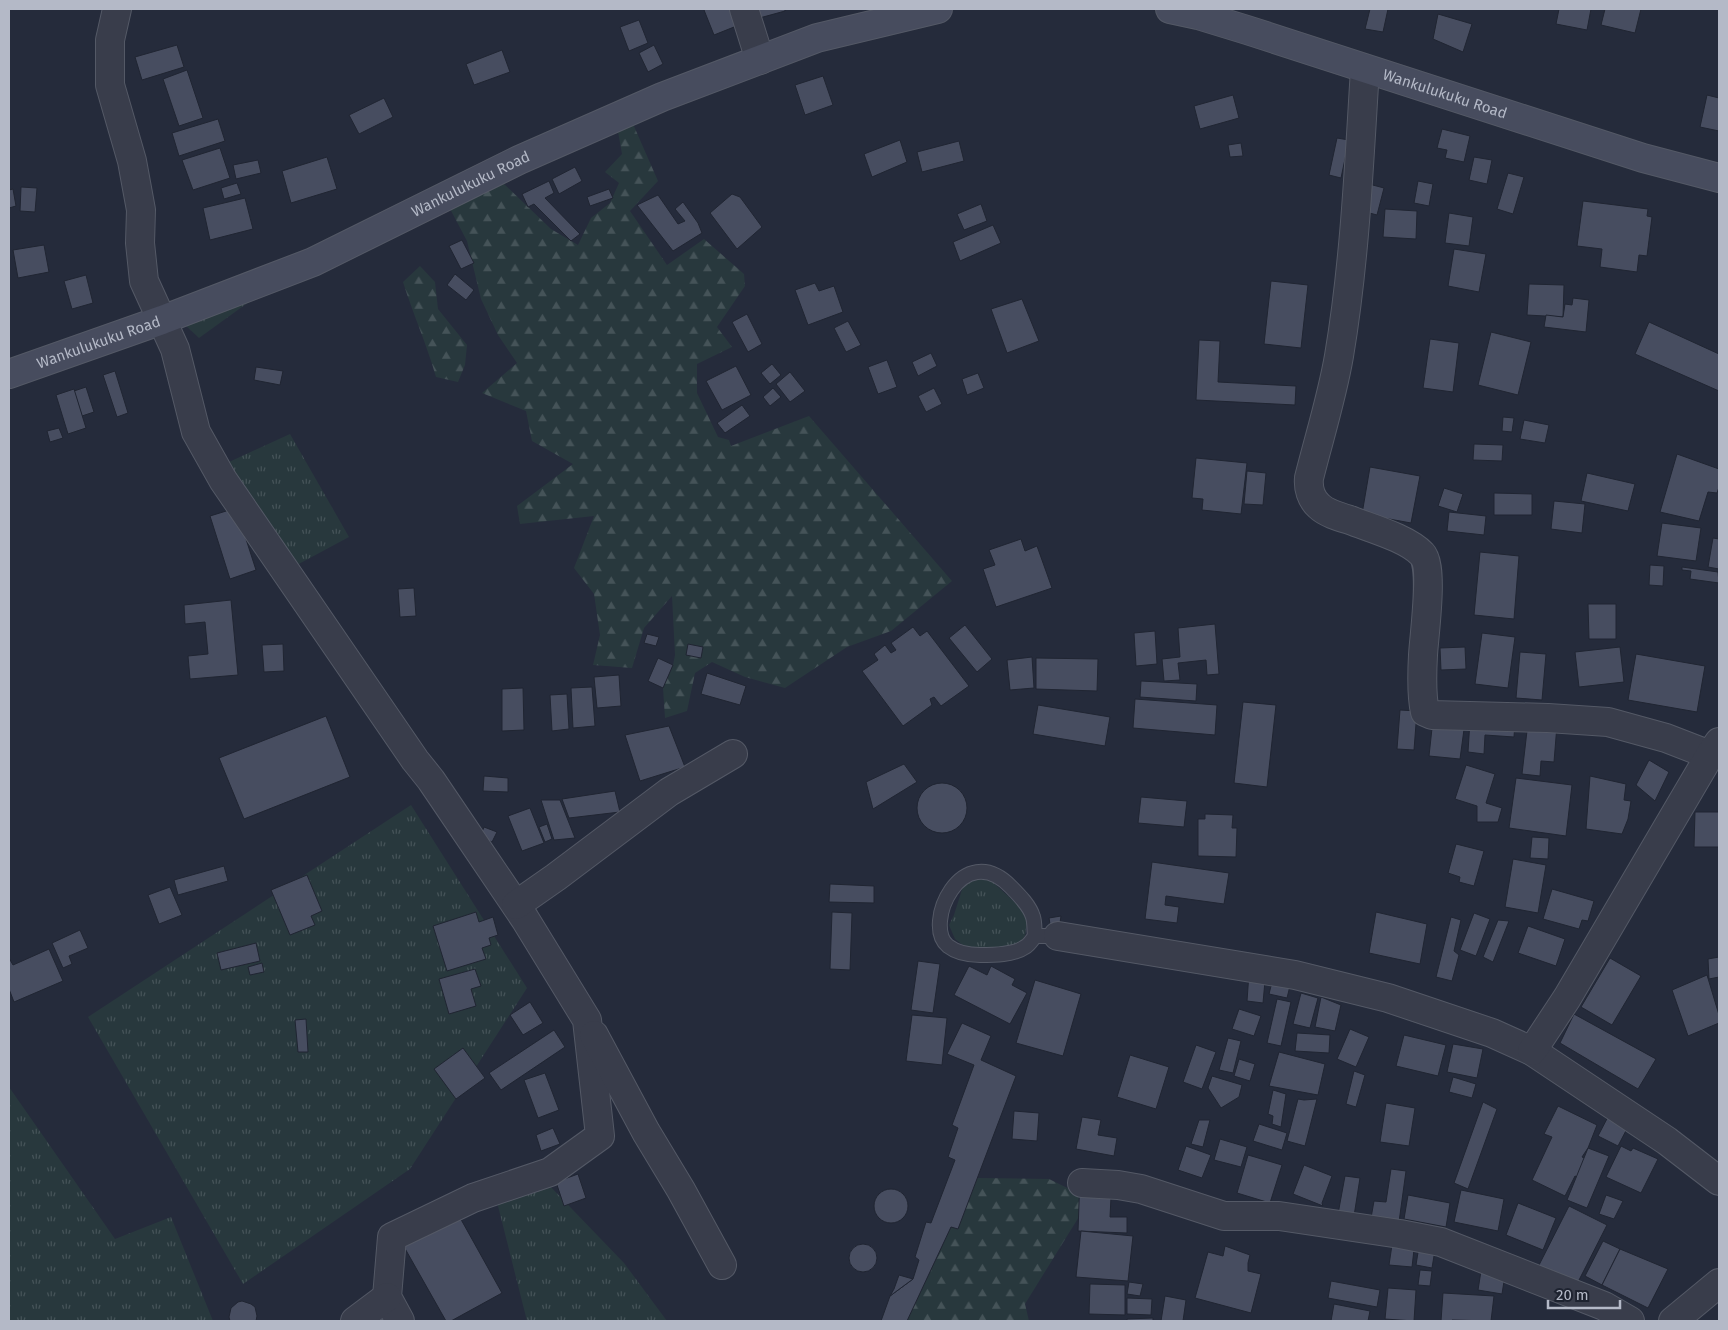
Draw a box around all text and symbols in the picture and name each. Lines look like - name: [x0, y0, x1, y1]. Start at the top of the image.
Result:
- street label: Wankulukuku Road: [1381, 66, 1509, 123]
- street label: Wankulukuku Road: [409, 147, 533, 221]
- street label: Wankulukuku Road: [34, 312, 163, 372]
- scale bar: [1548, 1278, 1620, 1310]
- text: 20 m: [1556, 1286, 1589, 1304]

